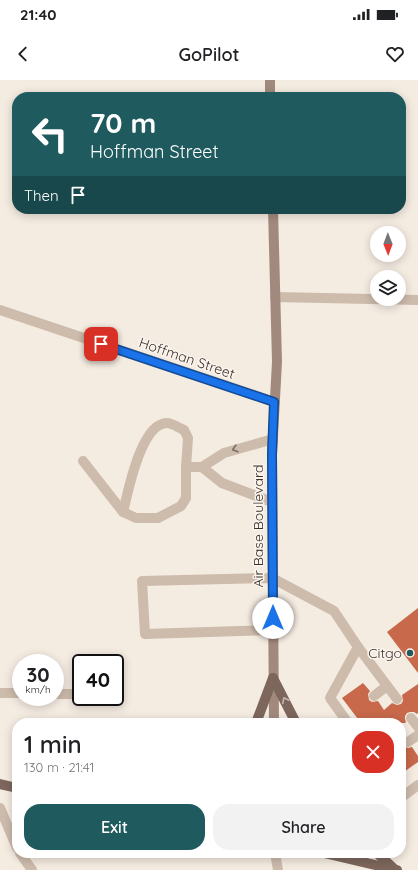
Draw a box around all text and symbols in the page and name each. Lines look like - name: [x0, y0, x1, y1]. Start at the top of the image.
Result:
- text: 21:40: [20, 5, 57, 24]
- icon: back: [12, 43, 34, 65]
- text: GoPilot: [178, 43, 240, 66]
- icon: heart: [384, 43, 406, 65]
- text: 70 m: [90, 105, 156, 140]
- icon: left: [24, 108, 76, 160]
- text: Hoffman Street: [90, 140, 219, 163]
- icon: arrive: [67, 184, 89, 206]
- text: Then: [24, 186, 59, 205]
- north arrow: [370, 226, 406, 262]
- map controls: [370, 226, 406, 306]
- button: layers: [370, 270, 406, 306]
- pin: [84, 327, 118, 361]
- icon: arrive: [90, 333, 112, 355]
- street label: Hoffman Street: [137, 333, 237, 383]
- one-way arrow: [232, 445, 239, 453]
- street label: Air Base Boulevard: [249, 464, 267, 588]
- position arrow: [252, 597, 294, 639]
- place label: Citgo: [368, 644, 402, 662]
- marker: Citgo: [405, 648, 415, 658]
- speed limit sign: 40: [72, 654, 124, 706]
- text: 30: [26, 662, 50, 687]
- text: km/h: [25, 683, 51, 696]
- one-way arrow: [282, 697, 289, 705]
- text: 1 min: [24, 729, 82, 759]
- button: close: [352, 731, 394, 773]
- text: 130 m · 21:41: [24, 759, 94, 775]
- button: Exit: [24, 804, 205, 850]
- button: Share: [213, 804, 394, 850]

